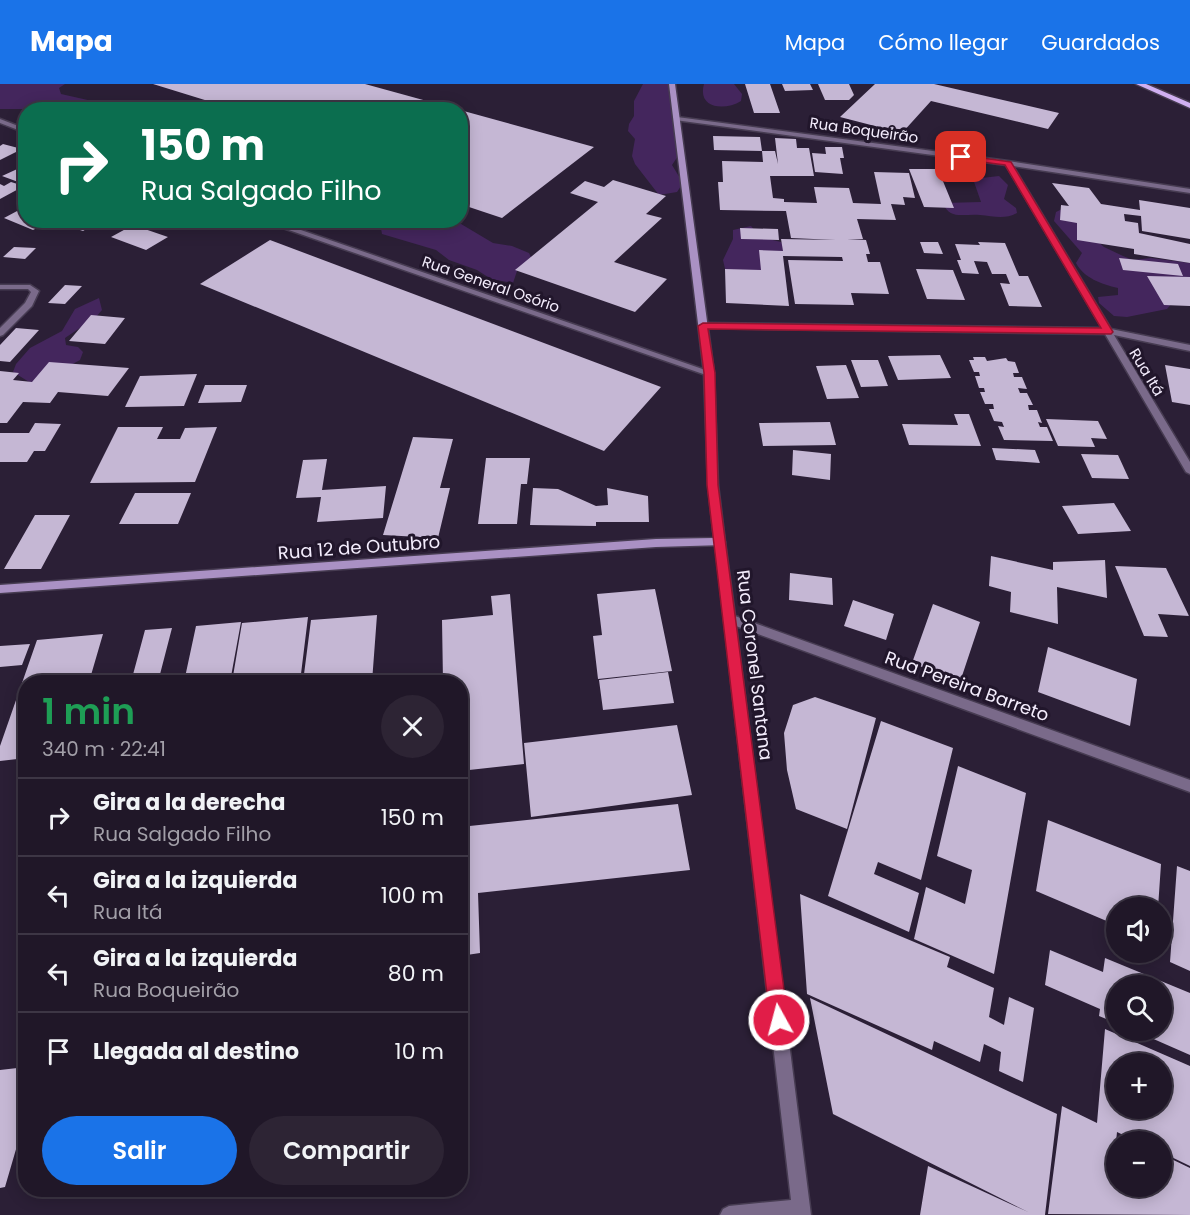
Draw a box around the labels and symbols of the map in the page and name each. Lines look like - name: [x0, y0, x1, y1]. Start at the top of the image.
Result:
- street label: Rua Boqueirão: [808, 112, 920, 148]
- pin: [935, 131, 986, 182]
- street label: Rua General Osório: [419, 251, 563, 317]
- street label: Rua Itá: [1125, 344, 1169, 400]
- street label: Rua 12 de Outubro: [277, 529, 441, 565]
- street label: Rua Coronel Santana: [731, 568, 779, 762]
- street label: Rua Pereira Barreto: [882, 645, 1052, 727]
- position arrow: [747, 988, 811, 1052]

